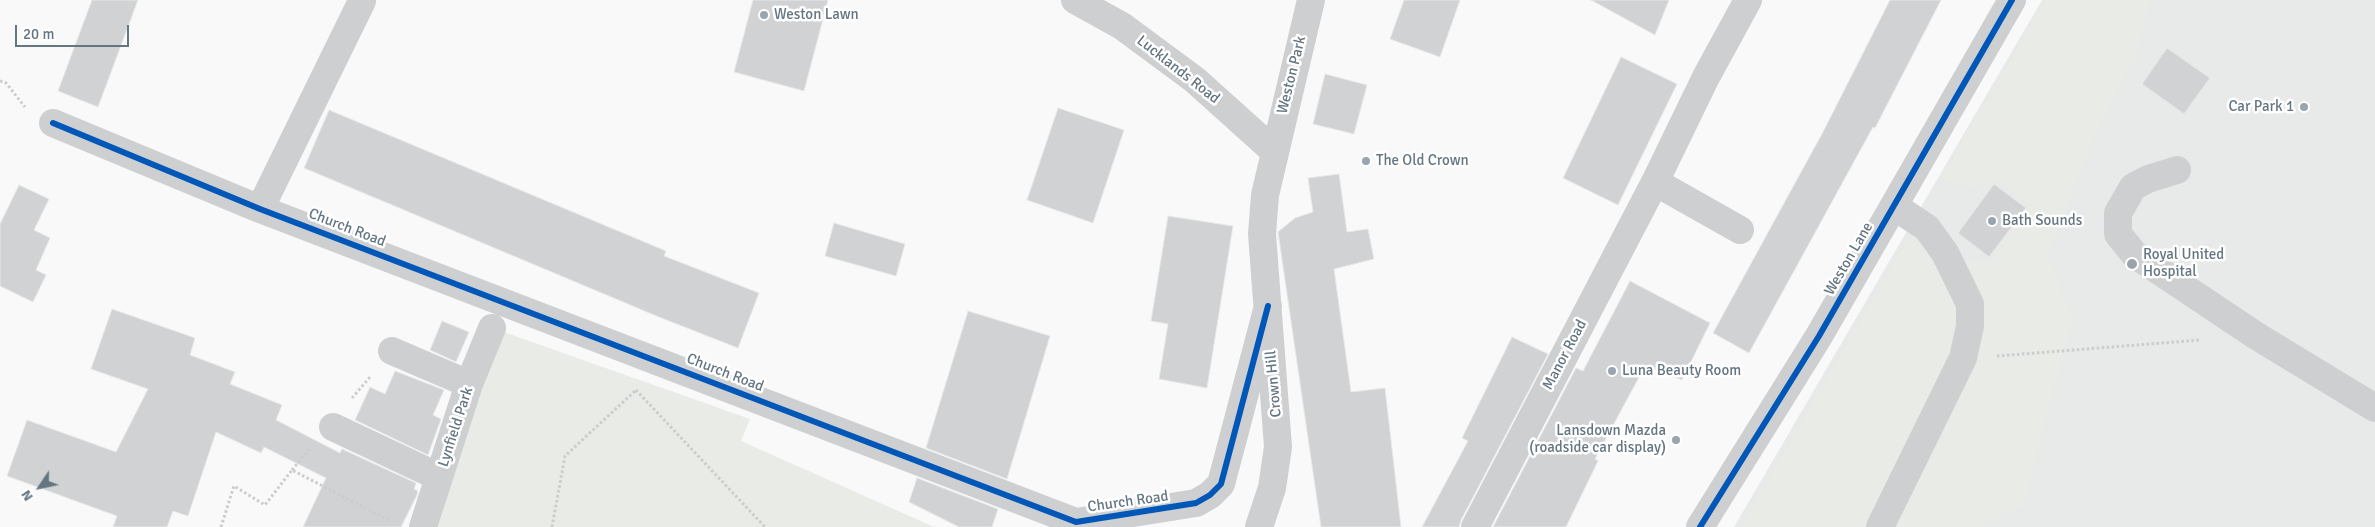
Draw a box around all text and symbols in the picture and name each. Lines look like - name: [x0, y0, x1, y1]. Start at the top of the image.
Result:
- place label: Weston Lawn: [774, 6, 859, 24]
- marker: Weston Lawn: [758, 9, 770, 21]
- scale bar: [18, 15, 131, 47]
- text: 20 m: [23, 25, 54, 43]
- street label: Lucklands Road: [1133, 32, 1223, 108]
- street label: Weston Park: [1274, 34, 1310, 116]
- place label: Car Park 1: [2228, 98, 2294, 116]
- marker: Car Park 1: [2298, 101, 2310, 113]
- place label: The Old Crown: [1376, 152, 1469, 170]
- marker: The Old Crown: [1360, 155, 1372, 167]
- street label: Church Road: [306, 205, 388, 251]
- place label: Bath Sounds: [2002, 212, 2082, 230]
- marker: Bath Sounds: [1986, 215, 1998, 227]
- street label: Weston Lane: [1821, 219, 1877, 299]
- place label: Royal United Hospital: [2143, 246, 2224, 281]
- marker: Royal United Hospital: [2125, 257, 2139, 271]
- street label: Manor Road: [1539, 317, 1591, 393]
- street label: Church Road: [684, 350, 766, 396]
- street label: Crown Hill: [1262, 350, 1286, 418]
- place label: Luna Beauty Room: [1622, 362, 1741, 380]
- marker: Luna Beauty Room: [1606, 365, 1618, 377]
- street label: Lynfield Park: [435, 385, 477, 469]
- place label: Lansdown Mazda (roadside car display): [1529, 422, 1666, 457]
- marker: Lansdown Mazda (roadside car display): [1670, 434, 1682, 446]
- north arrow: [15, 462, 65, 512]
- text: N: [17, 487, 37, 504]
- street label: Church Road: [1086, 487, 1170, 517]

